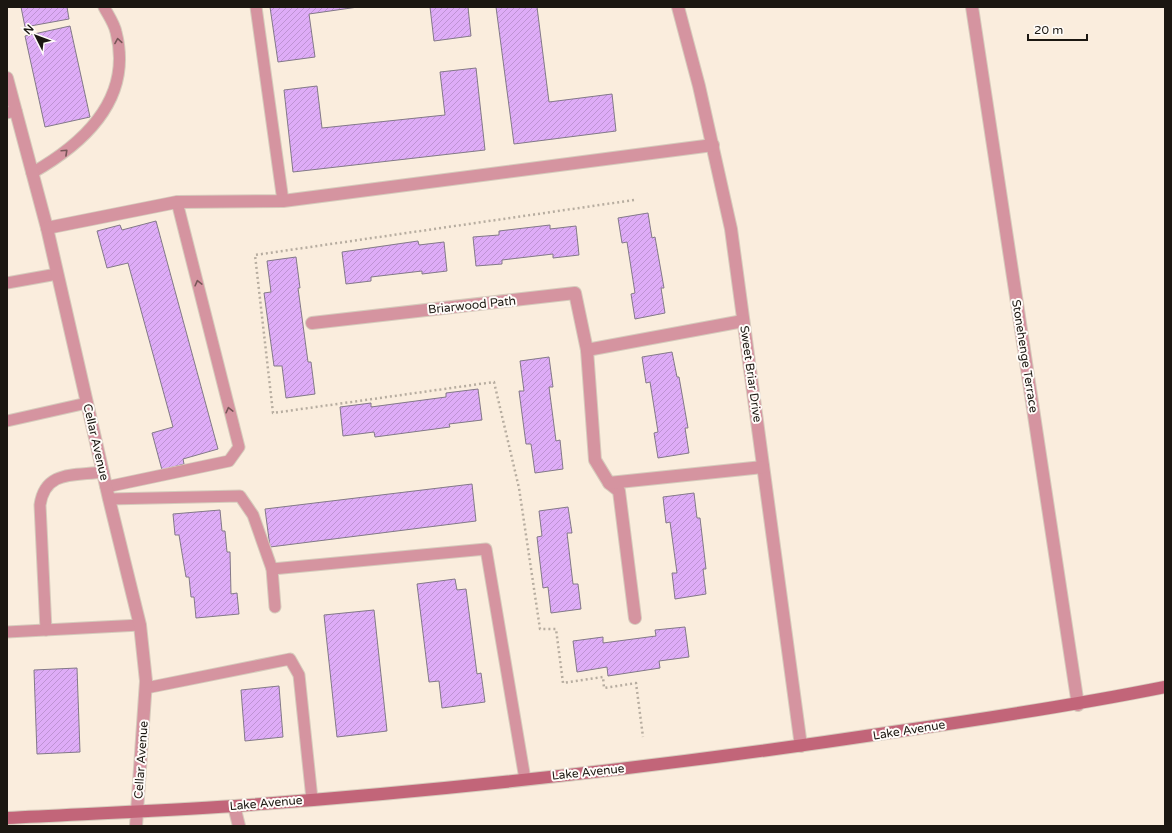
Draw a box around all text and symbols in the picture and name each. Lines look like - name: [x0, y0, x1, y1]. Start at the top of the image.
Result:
- north arrow: [16, 16, 56, 56]
- scale bar: [1028, 16, 1087, 42]
- text: N: [21, 22, 37, 37]
- text: 20 m: [1034, 23, 1063, 37]
- one-way arrow: [114, 38, 123, 44]
- one-way arrow: [60, 149, 67, 156]
- one-way arrow: [194, 280, 202, 287]
- street label: Briarwood Path: [427, 293, 517, 317]
- street label: Stonehenge Terrace: [1009, 298, 1041, 414]
- street label: Sweet Briar Drive: [737, 325, 765, 423]
- street label: Cellar Avenue: [80, 402, 112, 482]
- one-way arrow: [225, 406, 234, 413]
- street label: Lake Avenue: [872, 717, 946, 743]
- street label: Cellar Avenue: [131, 720, 151, 800]
- street label: Lake Avenue: [551, 761, 625, 783]
- street label: Lake Avenue: [229, 793, 303, 813]

